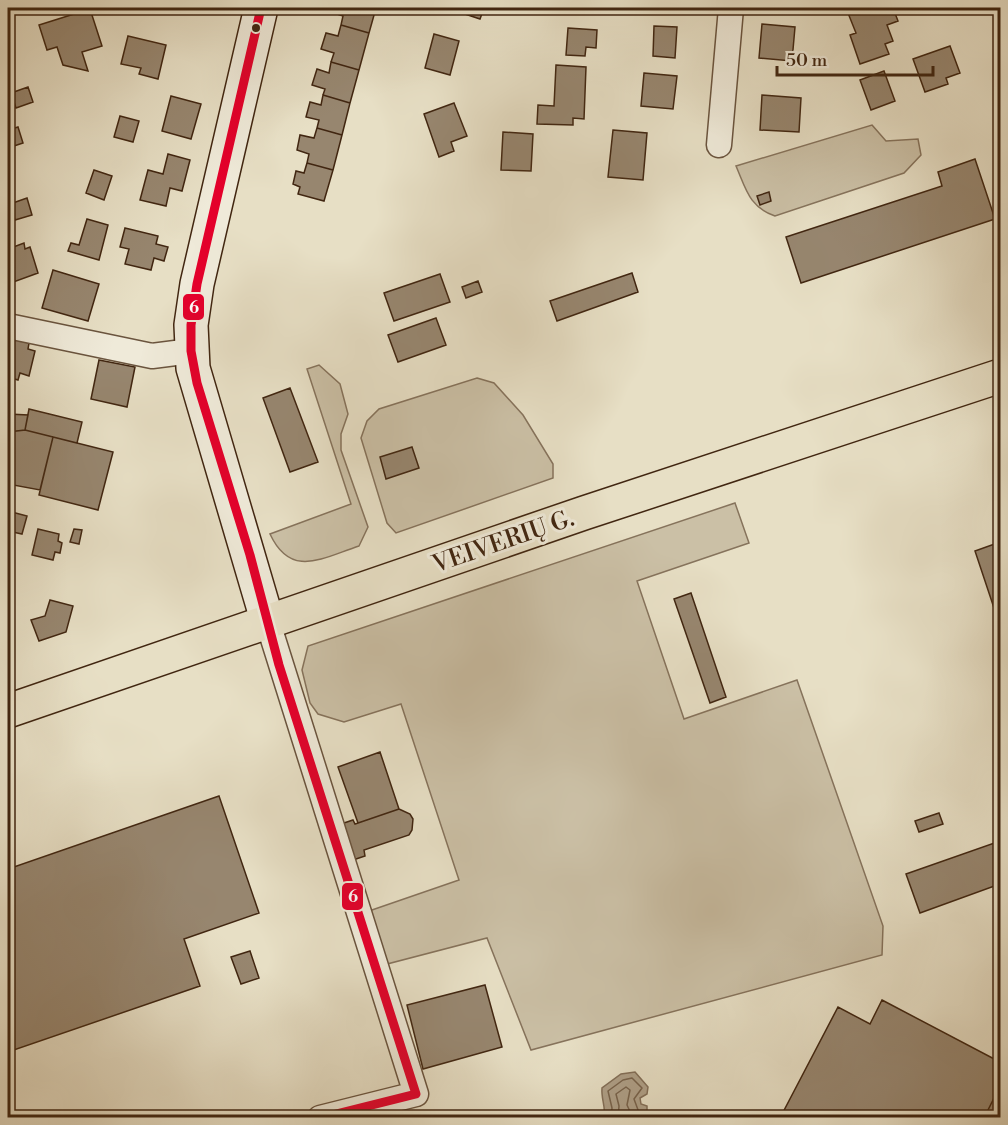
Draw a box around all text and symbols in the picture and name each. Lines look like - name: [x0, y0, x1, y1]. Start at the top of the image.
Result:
- unlabelled marker: [250, 22, 262, 34]
- scale bar: [777, 39, 933, 77]
- text: 50 m: [786, 49, 828, 72]
- line badge: 6: [182, 293, 205, 321]
- text: 6: [189, 298, 199, 318]
- street label: VEIVERIŲ G.: [428, 504, 578, 581]
- line badge: 6: [341, 882, 364, 911]
- text: 6: [348, 887, 358, 907]

